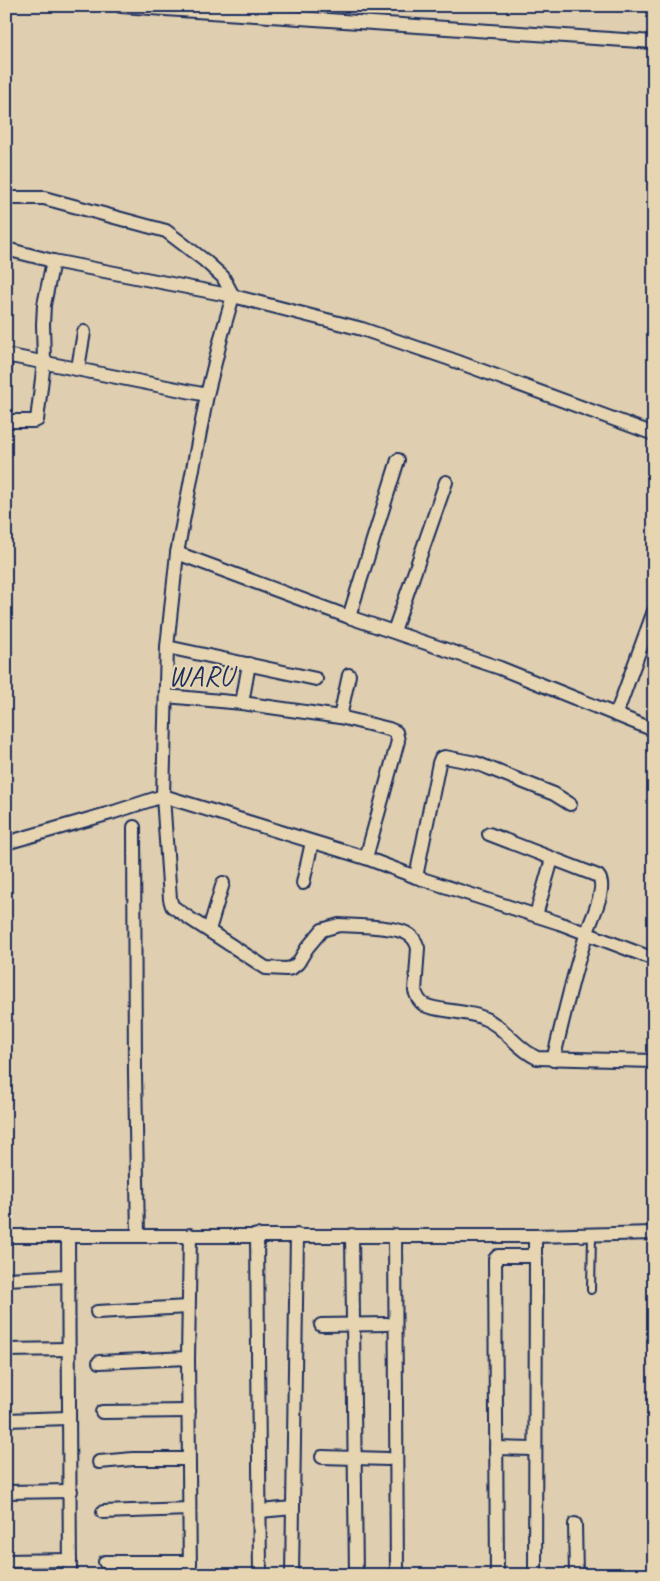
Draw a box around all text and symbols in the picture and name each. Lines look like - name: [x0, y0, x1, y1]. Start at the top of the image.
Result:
- district label: WARU: [168, 658, 238, 693]

